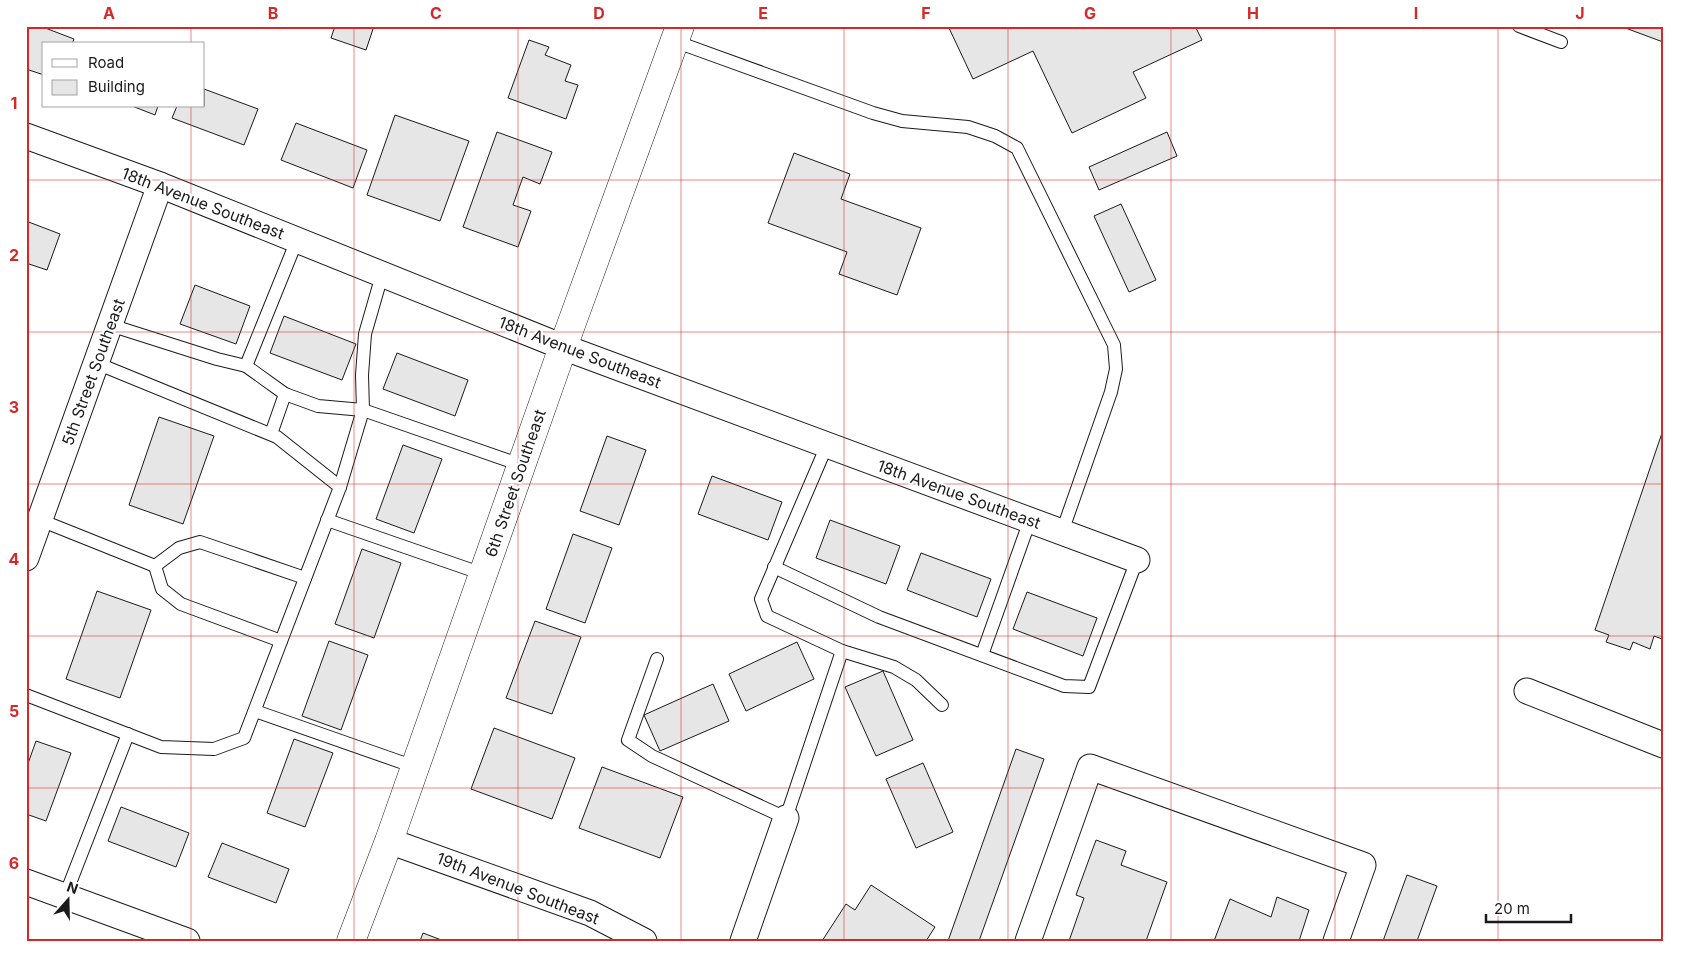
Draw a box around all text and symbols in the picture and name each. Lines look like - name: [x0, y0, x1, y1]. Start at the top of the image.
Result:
- text: A: [103, 3, 115, 23]
- text: B: [268, 3, 278, 23]
- text: C: [430, 3, 442, 23]
- text: D: [593, 3, 605, 23]
- text: E: [758, 3, 768, 23]
- text: F: [921, 3, 931, 23]
- text: G: [1084, 3, 1096, 23]
- text: H: [1247, 3, 1259, 23]
- text: I: [1414, 3, 1418, 23]
- text: J: [1575, 3, 1585, 23]
- legend: [42, 42, 205, 108]
- text: Road: [88, 53, 124, 72]
- text: Building: [88, 77, 145, 96]
- text: 1: [11, 93, 17, 113]
- street label: 18th Avenue Southeast: [119, 163, 287, 243]
- text: 2: [9, 245, 19, 265]
- street label: 5th Street Southeast: [57, 296, 129, 448]
- street label: 18th Avenue Southeast: [496, 312, 664, 392]
- text: 3: [9, 397, 19, 417]
- street label: 6th Street Southeast: [480, 406, 550, 560]
- street label: 18th Avenue Southeast: [875, 455, 1043, 533]
- text: 4: [9, 549, 20, 569]
- text: 5: [9, 701, 19, 721]
- street label: 19th Avenue Southeast: [434, 848, 602, 928]
- text: 6: [9, 853, 19, 873]
- north arrow: [42, 874, 92, 924]
- text: N: [65, 878, 81, 897]
- scale bar: [1486, 892, 1572, 924]
- text: 20 m: [1494, 899, 1530, 918]

